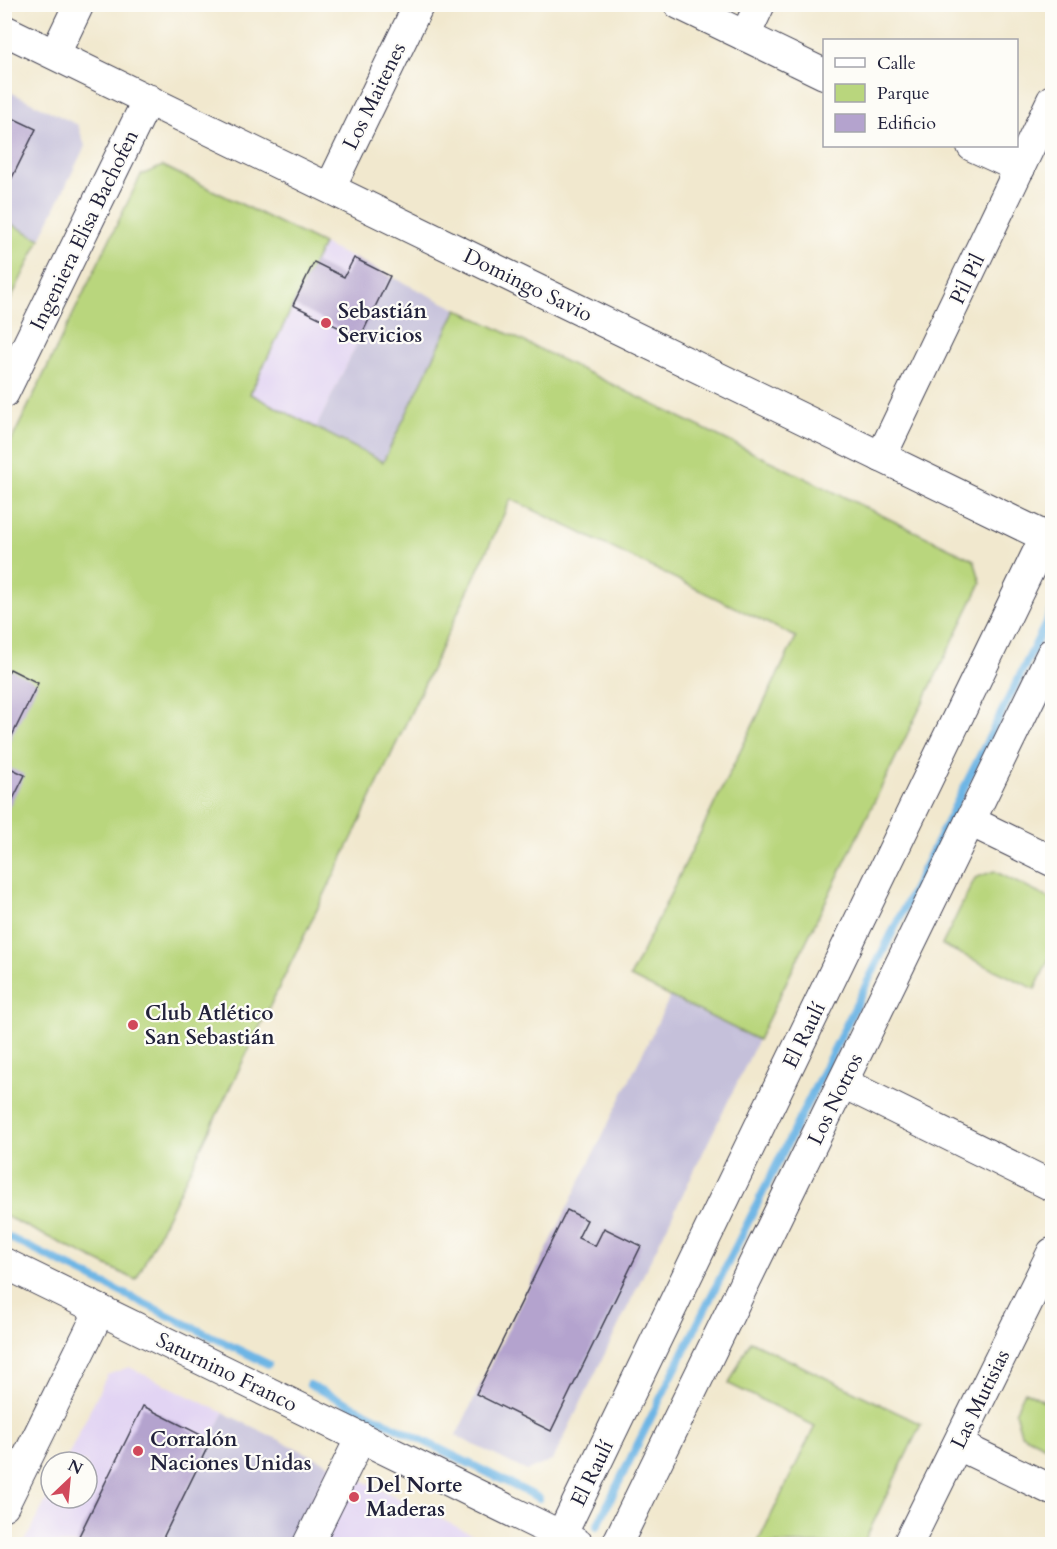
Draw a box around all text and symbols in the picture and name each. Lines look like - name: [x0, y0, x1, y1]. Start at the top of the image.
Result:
- street label: Los Maitenes: [336, 38, 413, 155]
- legend: [823, 39, 1018, 147]
- text: Calle: [877, 51, 916, 76]
- text: Parque: [877, 81, 930, 106]
- text: Edificio: [877, 111, 936, 136]
- street label: Ingeniera Elisa Bachofen: [23, 125, 146, 335]
- street label: Domingo Savio: [458, 242, 597, 329]
- street label: Pil Pil: [943, 249, 992, 309]
- place label: Sebastián Servicios: [338, 297, 428, 350]
- marker: Sebastián Servicios: [319, 316, 333, 330]
- street label: El Raulí: [776, 997, 833, 1073]
- place label: Club Atlético San Sebastián: [145, 999, 275, 1052]
- marker: Club Atlético San Sebastián: [126, 1018, 140, 1032]
- street label: Los Notros: [801, 1049, 870, 1150]
- street label: Saturnino Franco: [151, 1326, 302, 1419]
- street label: Las Mutisias: [944, 1345, 1017, 1454]
- place label: Corralón Naciones Unidas: [150, 1425, 312, 1478]
- street label: El Raulí: [564, 1435, 621, 1511]
- marker: Corralón Naciones Unidas: [131, 1444, 145, 1458]
- north arrow: [39, 1450, 99, 1510]
- text: N: [64, 1454, 86, 1480]
- place label: Del Norte Maderas: [366, 1471, 463, 1524]
- marker: Del Norte Maderas: [347, 1490, 361, 1504]

